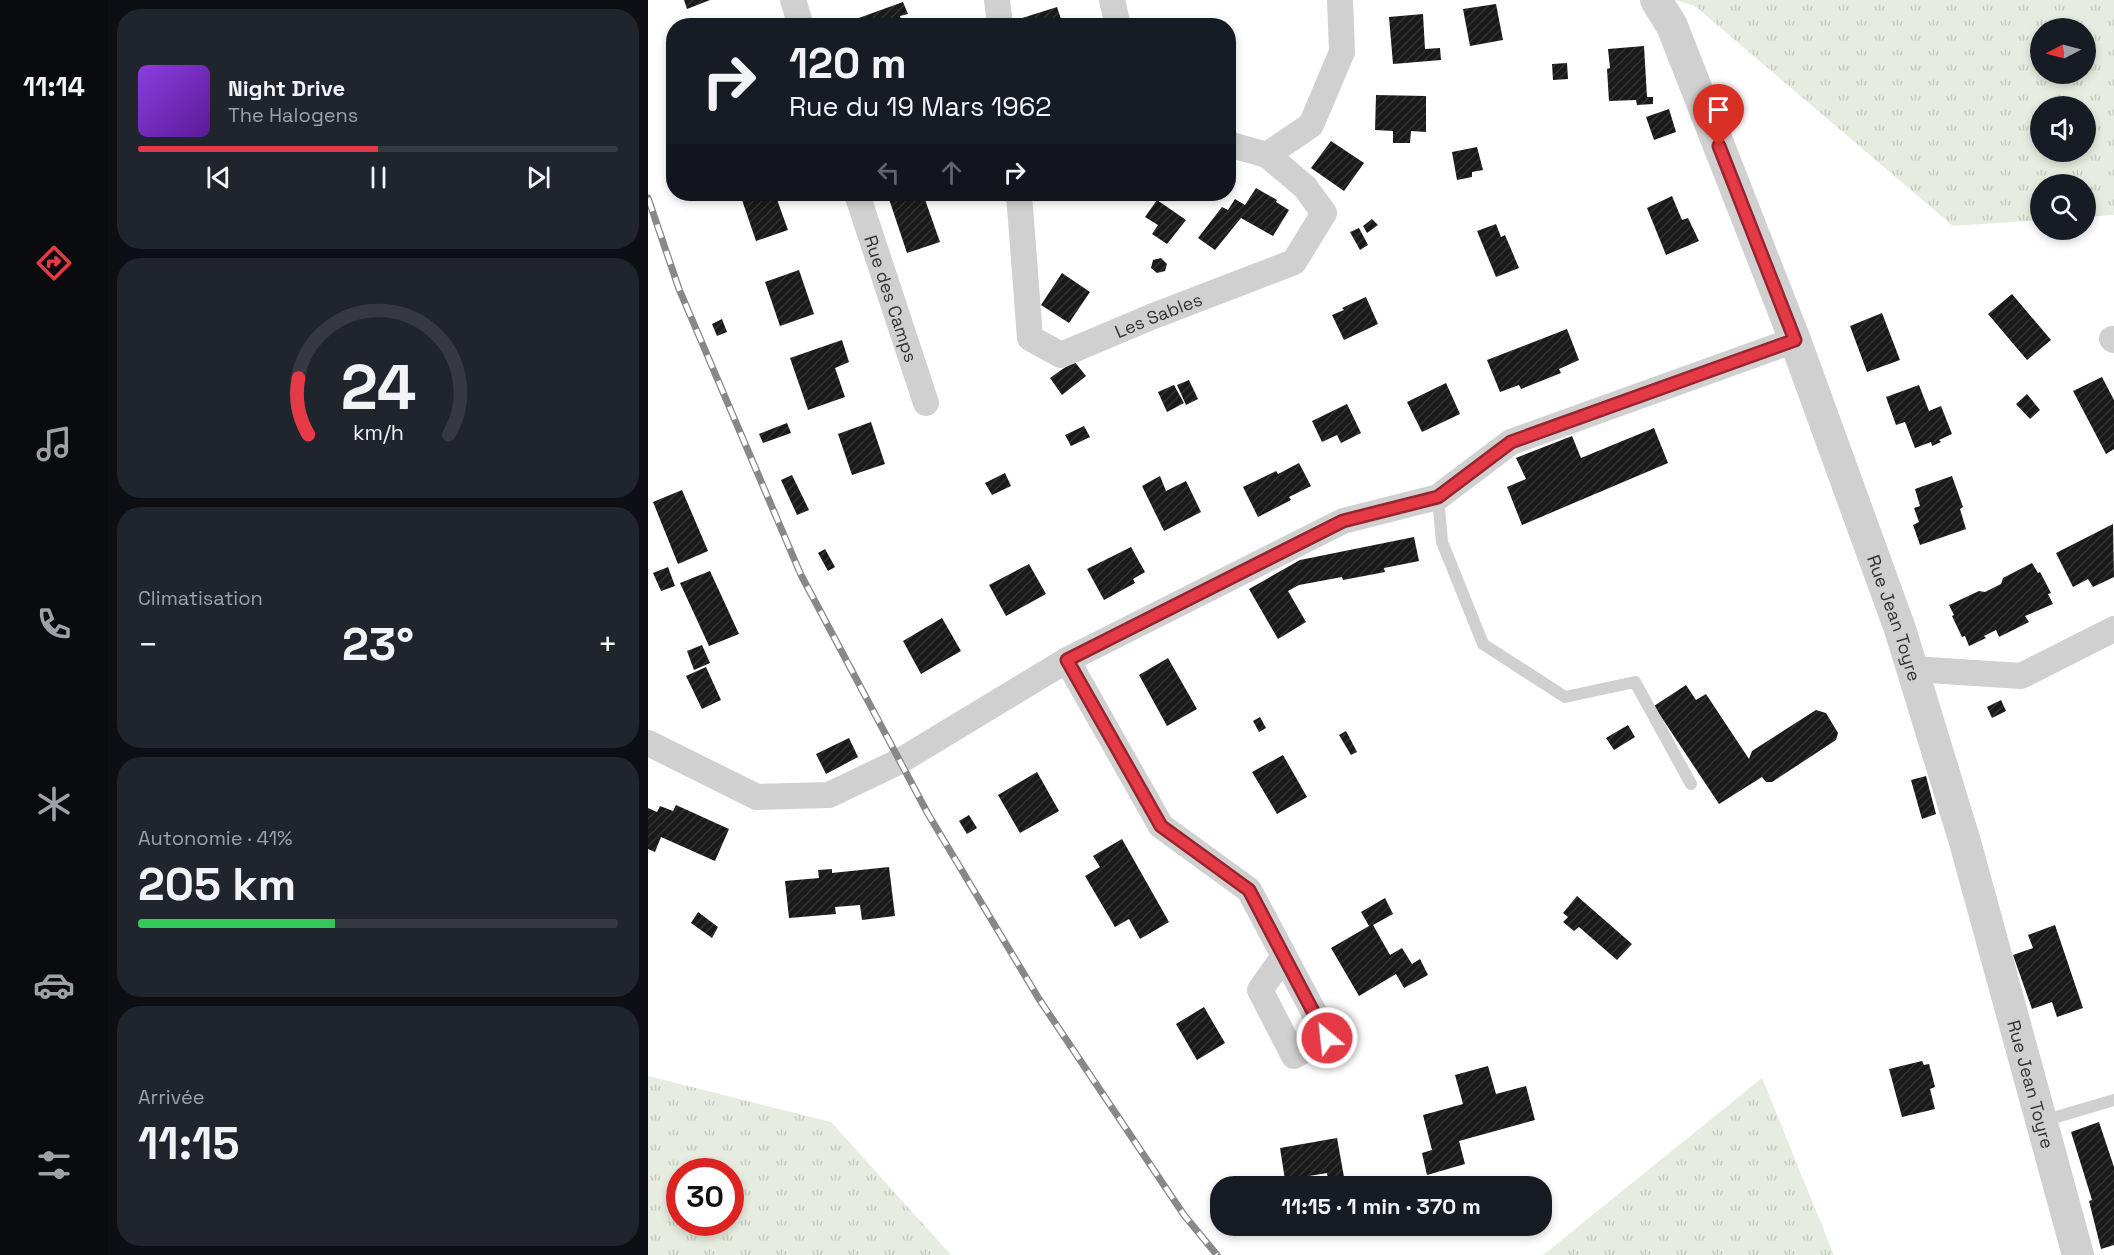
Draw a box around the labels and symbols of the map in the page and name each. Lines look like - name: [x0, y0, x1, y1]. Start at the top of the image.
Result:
- north arrow: [2030, 18, 2096, 84]
- pin: [1693, 84, 1744, 146]
- street label: Rue des Camps: [860, 232, 923, 365]
- street label: Les Sables: [1111, 287, 1205, 343]
- street label: Rue Jean Toyre: [1862, 551, 1927, 684]
- position arrow: [1295, 1006, 1359, 1070]
- street label: Rue Jean Toyre: [2003, 1017, 2060, 1151]
- speed limit sign: 30: [666, 1158, 744, 1236]

